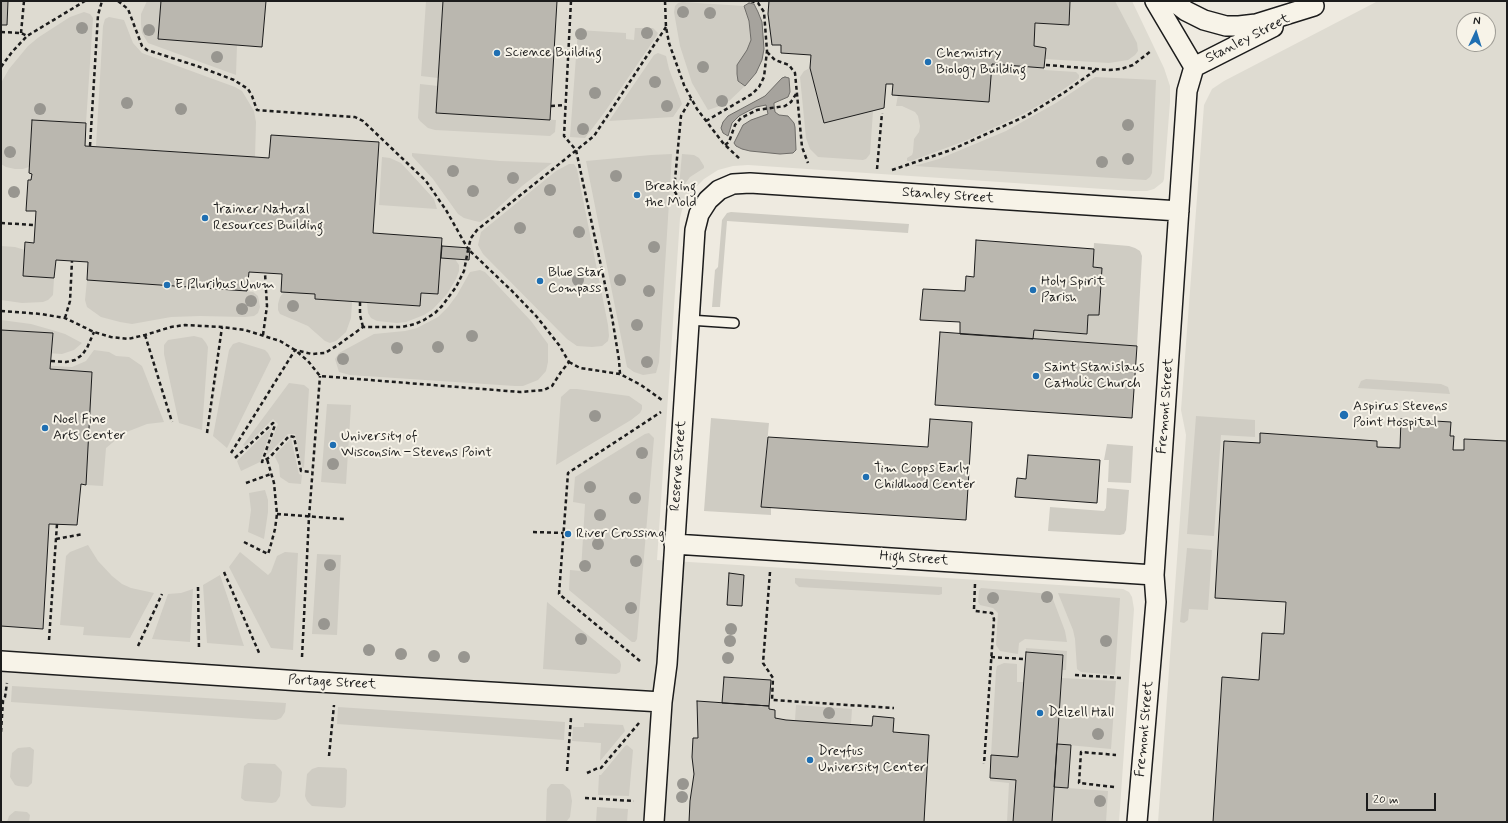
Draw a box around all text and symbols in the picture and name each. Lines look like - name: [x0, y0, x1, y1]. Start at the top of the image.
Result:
- street label: Stanley Street: [1203, 11, 1293, 67]
- north arrow: [1456, 12, 1496, 52]
- text: N: [1473, 14, 1481, 28]
- place label: Science Building: [505, 45, 602, 61]
- place label: Chemistry Biology Building: [936, 46, 1026, 78]
- marker: Science Building: [492, 48, 502, 58]
- marker: Chemistry Biology Building: [923, 57, 933, 67]
- place label: Breaking the Mold: [645, 179, 696, 212]
- street label: Stanley Street: [901, 184, 995, 208]
- marker: Breaking the Mold: [632, 190, 642, 200]
- place label: Trainer Natural Resources Building: [213, 202, 323, 234]
- marker: Trainer Natural Resources Building: [200, 213, 210, 223]
- place label: Blue Star Compass: [548, 265, 603, 298]
- place label: Holy Spirit Parish: [1041, 274, 1105, 306]
- marker: Blue Star Compass: [535, 276, 545, 286]
- place label: E Pluribus Unum: [175, 277, 275, 293]
- marker: E Pluribus Unum: [162, 280, 172, 290]
- marker: Holy Spirit Parish: [1028, 285, 1038, 295]
- street label: Fremont Street: [1154, 357, 1178, 455]
- place label: Saint Stanislaus Catholic Church: [1044, 360, 1145, 392]
- marker: Saint Stanislaus Catholic Church: [1031, 371, 1041, 381]
- place label: Aspirus Stevens Point Hospital: [1353, 399, 1448, 432]
- marker: Aspirus Stevens Point Hospital: [1338, 409, 1350, 421]
- place label: Noel Fine Arts Center: [53, 412, 126, 444]
- street label: Reserve Street: [667, 420, 691, 512]
- marker: Noel Fine Arts Center: [40, 423, 50, 433]
- place label: University of Wisconsin–Stevens Point: [341, 429, 492, 462]
- marker: University of Wisconsin–Stevens Point: [328, 440, 338, 450]
- place label: Tim Copps Early Childhood Center: [874, 461, 976, 494]
- marker: Tim Copps Early Childhood Center: [861, 472, 871, 482]
- place label: River Crossing: [576, 526, 665, 542]
- marker: River Crossing: [563, 529, 573, 539]
- street label: High Street: [879, 548, 949, 570]
- street label: Portage Street: [288, 672, 376, 694]
- street label: Fremont Street: [1132, 680, 1158, 778]
- place label: Delzell Hall: [1048, 705, 1114, 721]
- marker: Delzell Hall: [1035, 708, 1045, 718]
- place label: Dreyfus University Center: [818, 744, 926, 776]
- marker: Dreyfus University Center: [805, 755, 815, 765]
- scale bar: [1368, 785, 1438, 811]
- text: 20 m: [1373, 792, 1399, 808]

